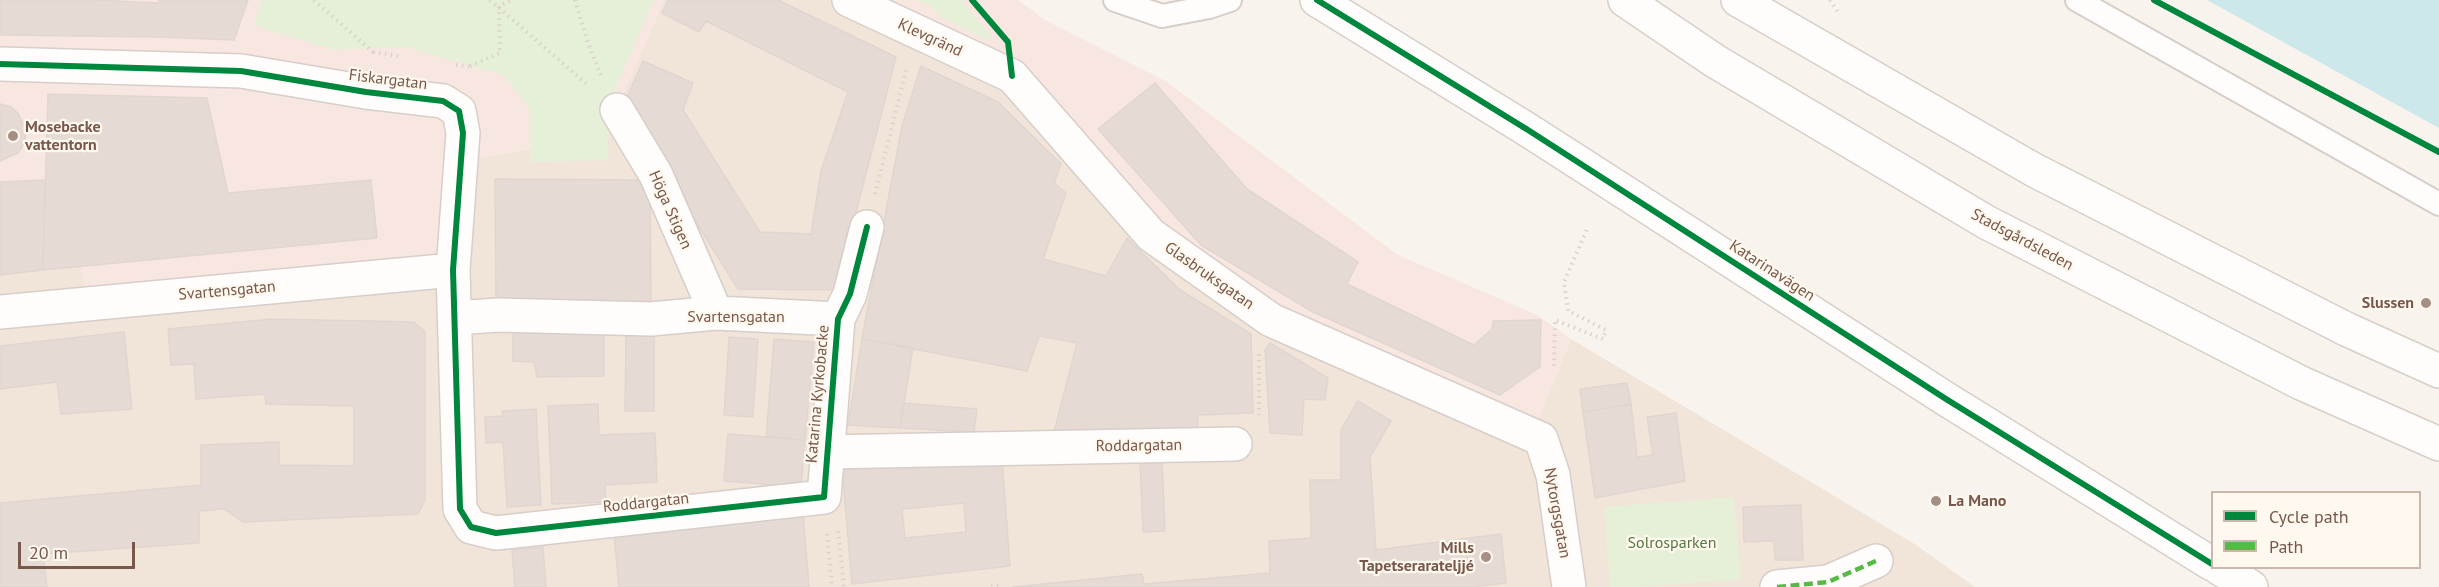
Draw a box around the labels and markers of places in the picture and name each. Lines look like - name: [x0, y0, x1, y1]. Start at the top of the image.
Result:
- place label: Mosebacke vattentorn: [25, 117, 101, 155]
- marker: Mosebacke vattentorn: [6, 129, 20, 143]
- place label: Slussen: [2362, 293, 2414, 313]
- marker: Slussen: [2419, 296, 2433, 310]
- place label: La Mano: [1948, 491, 2006, 511]
- marker: La Mano: [1929, 494, 1943, 508]
- place label: Mills Tapetserarateljjé: [1359, 538, 1474, 576]
- marker: Mills Tapetserarateljjé: [1479, 550, 1493, 564]

